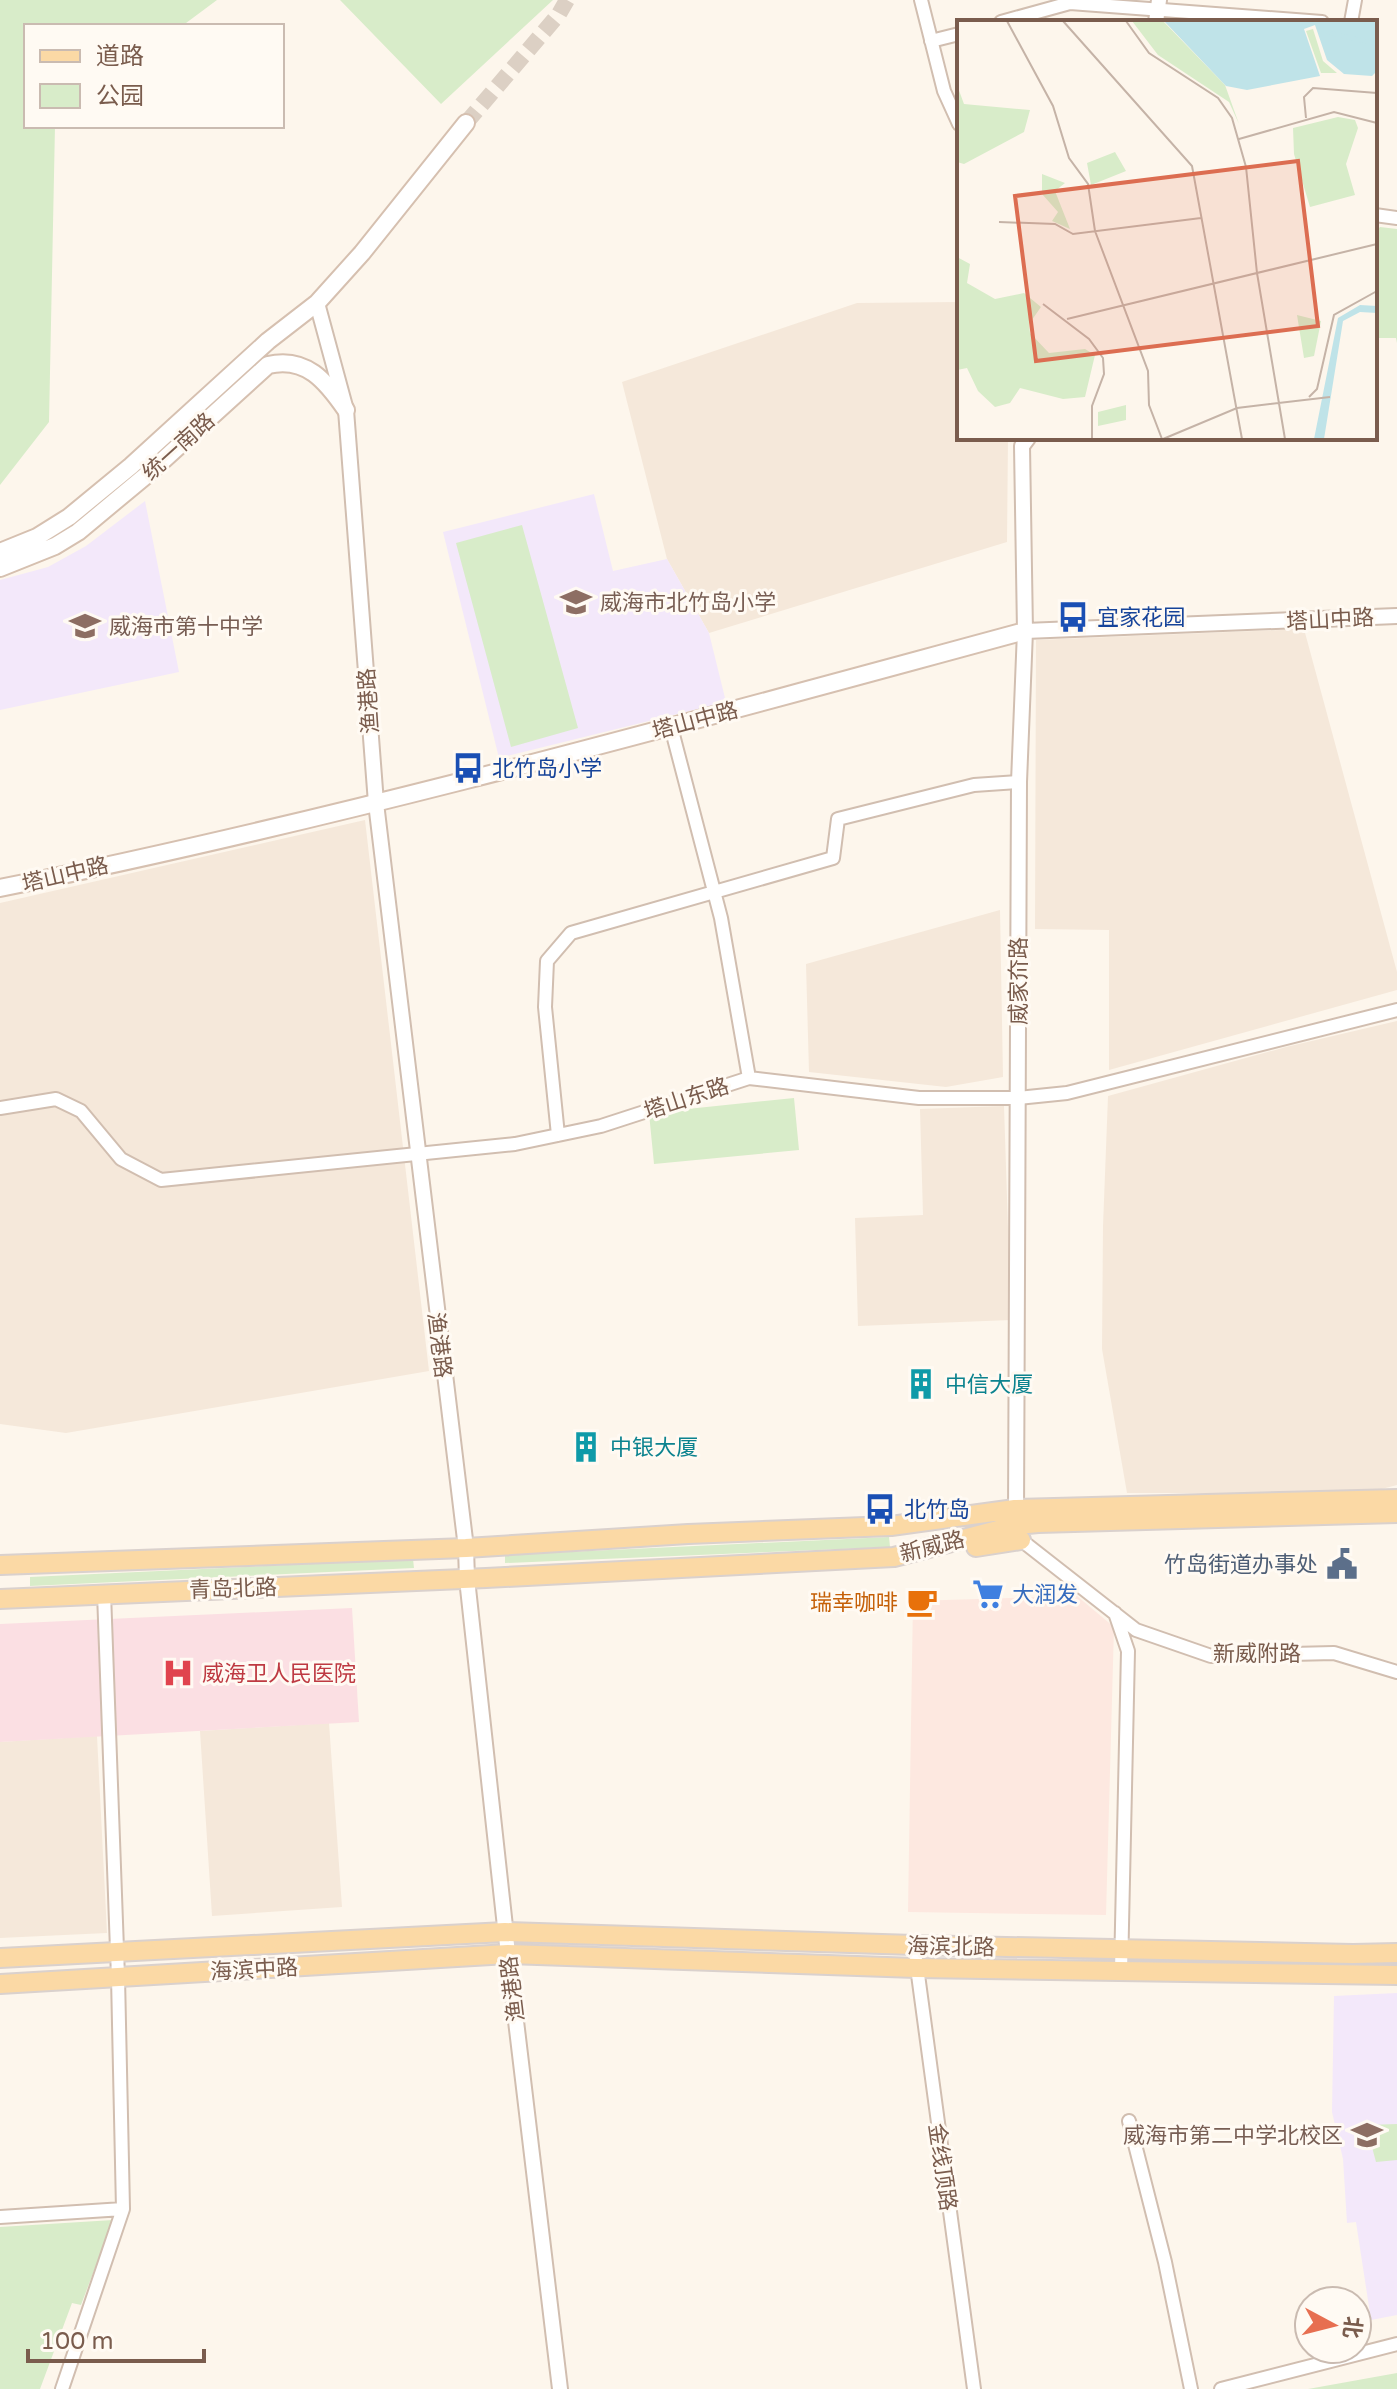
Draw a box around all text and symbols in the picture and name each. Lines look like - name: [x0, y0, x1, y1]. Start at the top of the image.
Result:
- inset map: [957, 20, 1377, 440]
- legend: [24, 24, 284, 128]
- text: 道路: [96, 42, 144, 71]
- text: 公园: [96, 82, 144, 111]
- street label: 统一南路: [137, 408, 220, 486]
- school or university icon: 威海市北竹岛小学: [559, 585, 593, 619]
- place label: 威海市北竹岛小学: [600, 590, 776, 616]
- bus stop icon: 宜家花园: [1056, 600, 1090, 634]
- place label: 宜家花园: [1097, 605, 1185, 631]
- street label: 塔山中路: [1285, 605, 1375, 635]
- school or university icon: 威海市第十中学: [68, 609, 102, 643]
- place label: 威海市第十中学: [109, 614, 263, 640]
- street label: 渔港路: [354, 667, 384, 735]
- street label: 塔山中路: [649, 697, 741, 745]
- bus stop icon: 北竹岛小学: [451, 751, 485, 785]
- place label: 北竹岛小学: [492, 756, 602, 782]
- street label: 塔山中路: [19, 852, 111, 898]
- street label: 威家夼路: [1006, 937, 1032, 1025]
- street label: 塔山东路: [640, 1073, 732, 1125]
- street label: 渔港路: [422, 1311, 456, 1379]
- building icon: 中信大厦: [904, 1367, 938, 1401]
- place label: 中信大厦: [945, 1372, 1033, 1398]
- building icon: 中银大厦: [569, 1430, 603, 1464]
- place label: 中银大厦: [610, 1435, 698, 1461]
- bus stop icon: 北竹岛: [863, 1492, 897, 1526]
- place label: 北竹岛: [904, 1497, 970, 1523]
- street label: 新威路: [897, 1526, 967, 1568]
- public building icon: 竹岛街道办事处: [1325, 1547, 1359, 1581]
- place label: 竹岛街道办事处: [1164, 1552, 1318, 1578]
- street label: 青岛北路: [189, 1574, 277, 1604]
- supermarket icon: 大润发: [971, 1577, 1005, 1611]
- place label: 大润发: [1012, 1582, 1078, 1608]
- cafe icon: 瑞幸咖啡: [905, 1585, 939, 1619]
- place label: 瑞幸咖啡: [810, 1590, 898, 1616]
- street label: 新威附路: [1213, 1641, 1301, 1667]
- hospital icon: 威海卫人民医院: [161, 1656, 195, 1690]
- place label: 威海卫人民医院: [202, 1661, 356, 1687]
- street label: 海滨北路: [907, 1933, 995, 1961]
- street label: 海滨中路: [209, 1955, 299, 1985]
- street label: 渔港路: [496, 1955, 530, 2023]
- school or university icon: 威海市第二中学北校区: [1350, 2118, 1384, 2152]
- street label: 金线顶路: [923, 2122, 961, 2213]
- place label: 威海市第二中学北校区: [1123, 2123, 1343, 2149]
- north arrow: [1293, 2285, 1373, 2365]
- scale bar: [28, 2313, 204, 2363]
- text: 北: [1338, 2315, 1366, 2340]
- text: 100 m: [40, 2327, 114, 2356]

